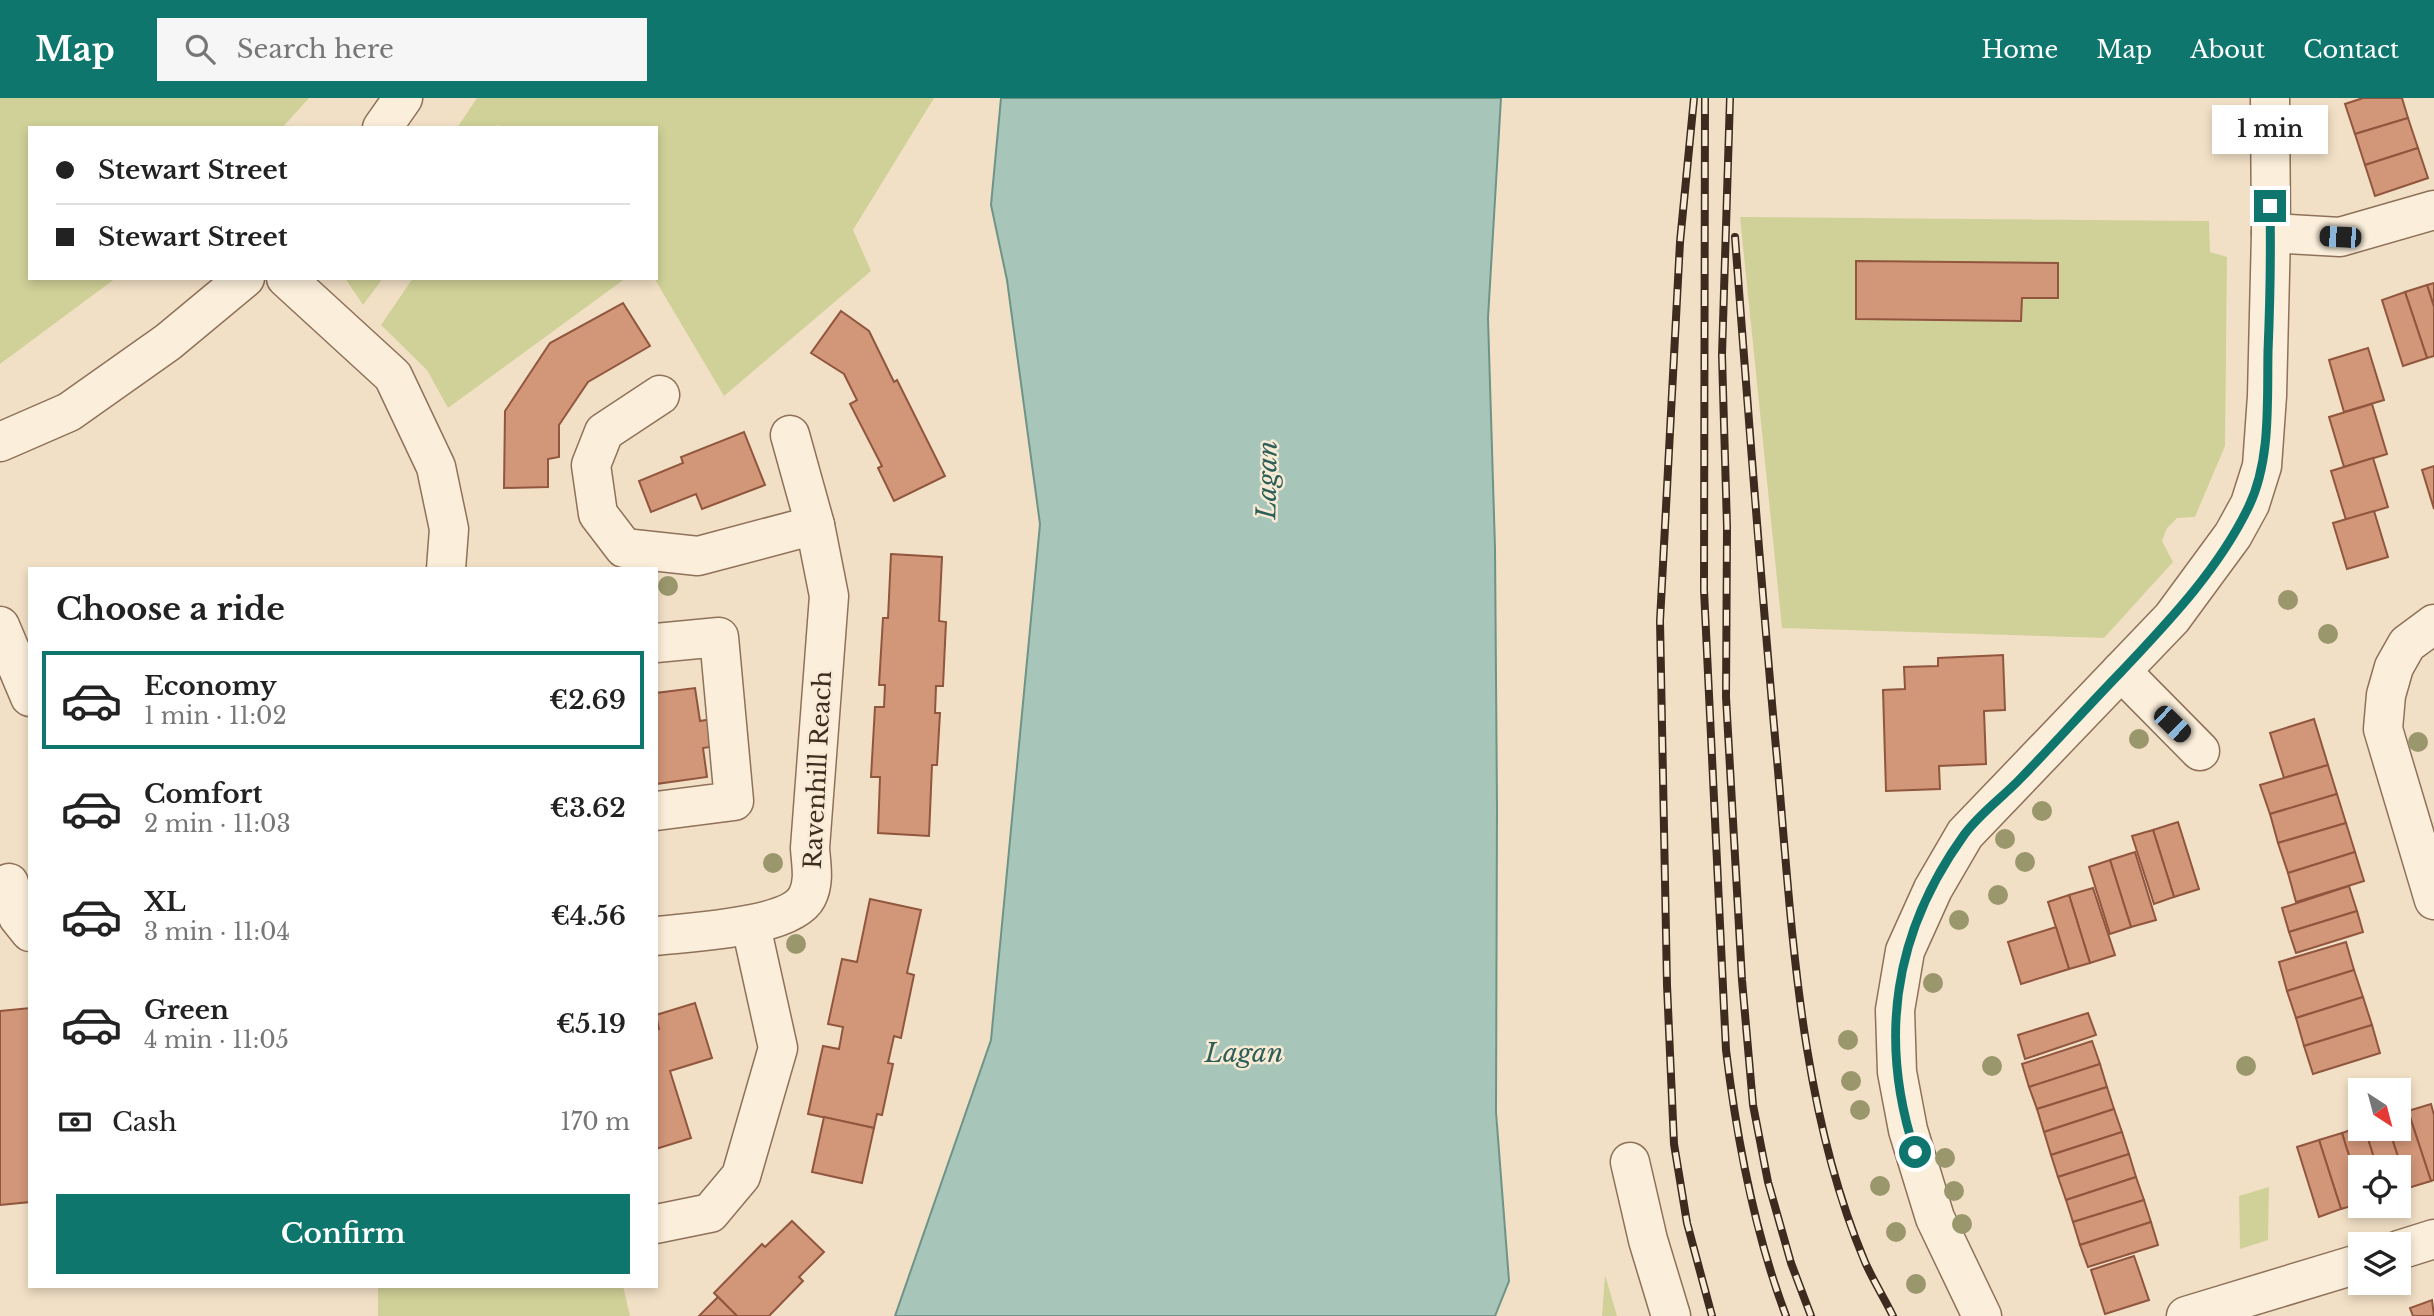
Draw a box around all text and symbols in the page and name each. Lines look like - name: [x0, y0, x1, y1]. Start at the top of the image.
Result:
- search box: [157, 18, 647, 81]
- text: Map: [35, 29, 115, 70]
- icon: search: [181, 30, 219, 68]
- text: Search here: [237, 33, 394, 65]
- text: Home: [1982, 35, 2058, 64]
- text: Map: [2096, 35, 2152, 64]
- text: About: [2190, 35, 2265, 64]
- text: Contact: [2303, 35, 2399, 64]
- callout: 1 min: [2212, 105, 2328, 154]
- text: 1 min: [2237, 115, 2303, 143]
- text: Stewart Street: [98, 154, 288, 186]
- route end: [2254, 190, 2286, 222]
- text: Stewart Street: [98, 221, 288, 253]
- car: [2319, 225, 2362, 249]
- water label: Lagan: [1250, 440, 1284, 521]
- text: Choose a ride: [56, 589, 285, 629]
- icon: car: [60, 669, 123, 732]
- text: Economy: [144, 670, 277, 702]
- street label: Ravenhill Reach: [798, 670, 837, 870]
- text: €2.69: [549, 684, 626, 716]
- text: 1 min · 11:02: [144, 702, 287, 730]
- car: [2150, 702, 2195, 746]
- icon: car: [60, 777, 123, 840]
- text: Comfort: [144, 778, 262, 810]
- text: €3.62: [550, 792, 626, 824]
- text: 2 min · 11:03: [144, 810, 291, 838]
- icon: car: [60, 885, 123, 948]
- text: XL: [144, 886, 186, 918]
- text: €4.56: [551, 900, 626, 932]
- text: 3 min · 11:04: [144, 918, 290, 946]
- icon: car: [60, 993, 123, 1056]
- text: Green: [144, 994, 229, 1026]
- text: €5.19: [556, 1008, 626, 1040]
- text: 4 min · 11:05: [144, 1026, 289, 1054]
- water label: Lagan: [1204, 1037, 1283, 1069]
- north arrow: [2348, 1078, 2412, 1141]
- map controls: [2348, 1078, 2411, 1295]
- icon: cash: [56, 1103, 94, 1141]
- text: Cash: [112, 1106, 177, 1138]
- text: 170 m: [560, 1108, 630, 1136]
- route start: [1899, 1136, 1931, 1168]
- button: locate: [2348, 1155, 2411, 1218]
- button: Confirm: [56, 1194, 630, 1274]
- button: layers: [2348, 1232, 2411, 1295]

